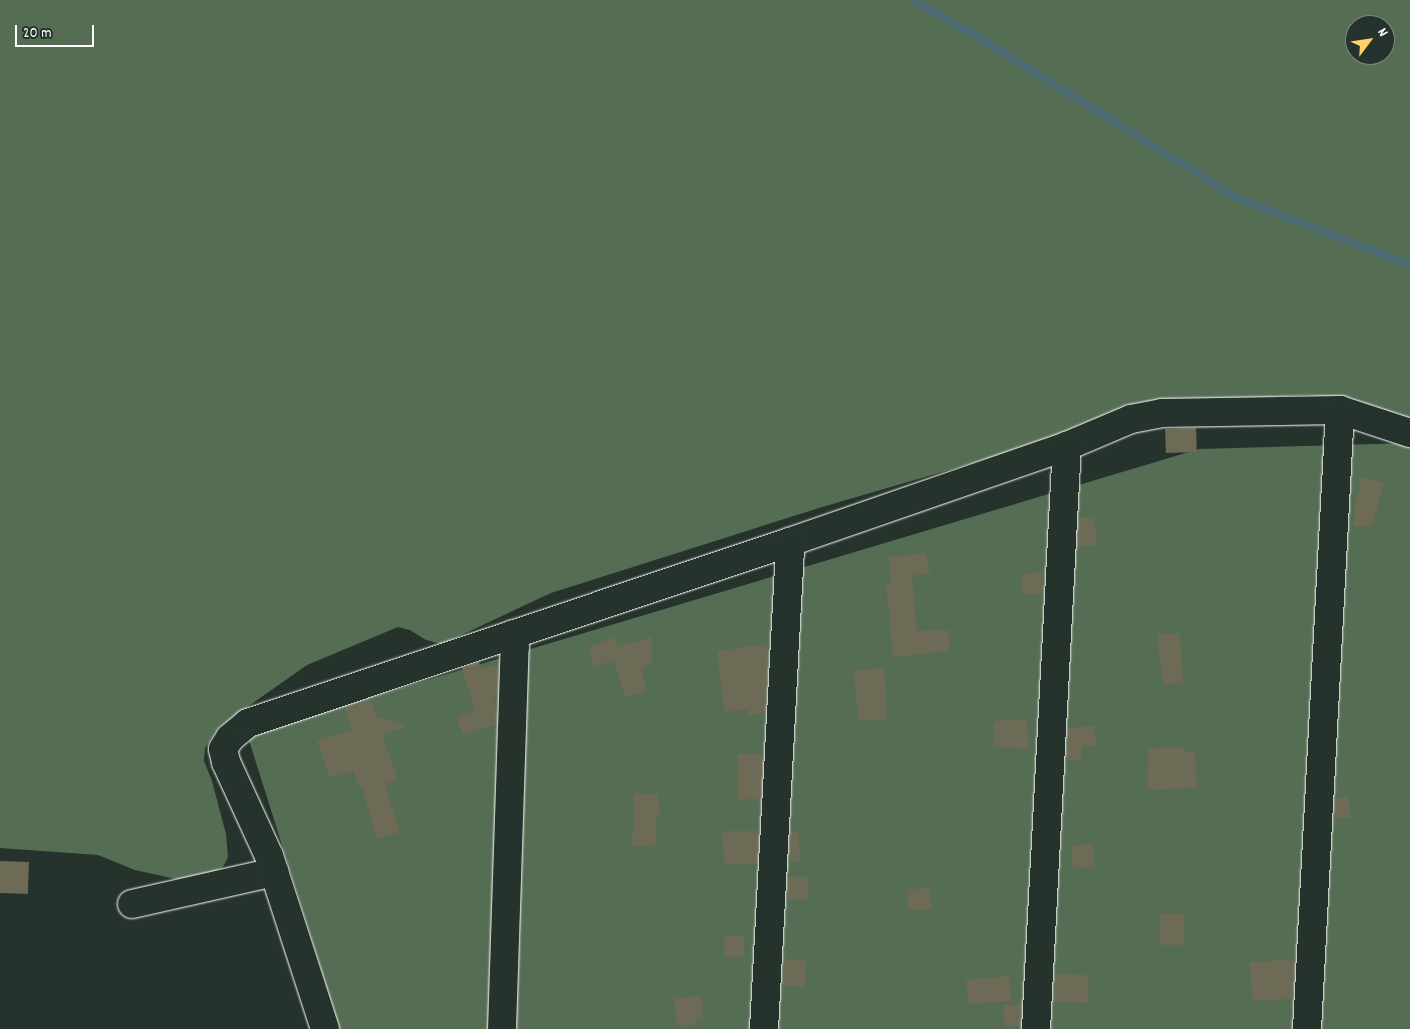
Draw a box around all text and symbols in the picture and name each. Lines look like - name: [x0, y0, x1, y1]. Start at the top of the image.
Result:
- scale bar: [18, 15, 96, 47]
- north arrow: [1345, 15, 1395, 65]
- text: 20 m: [23, 23, 51, 45]
- text: N: [1372, 25, 1392, 41]

